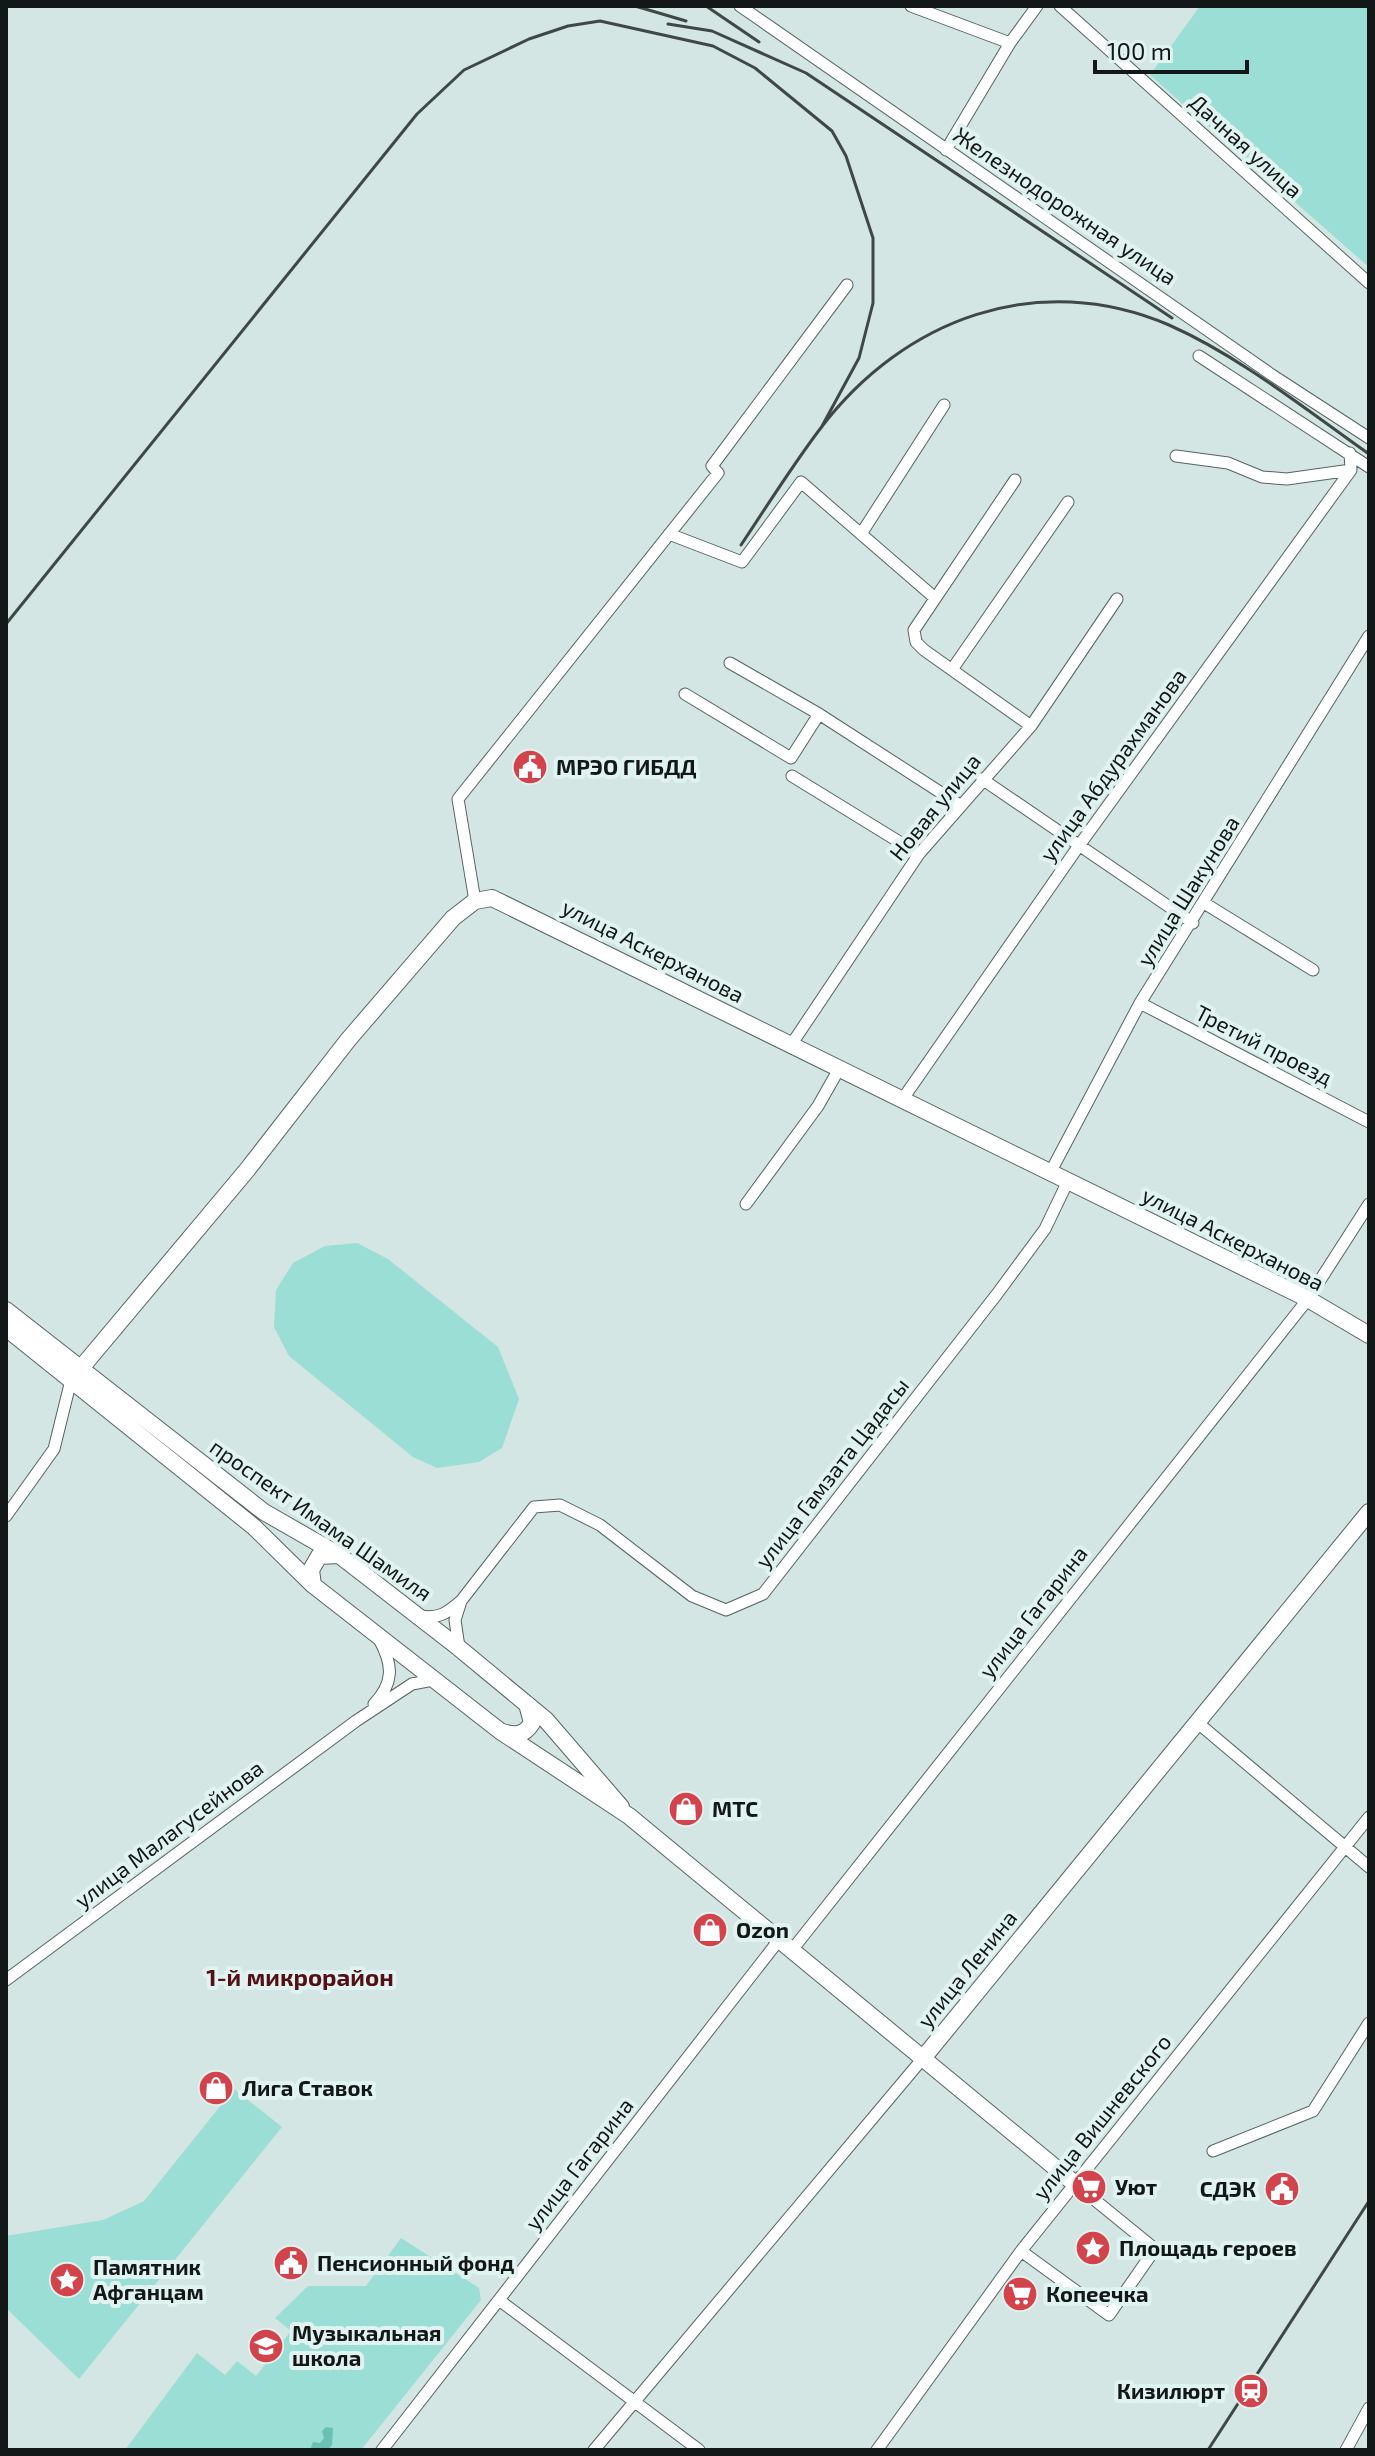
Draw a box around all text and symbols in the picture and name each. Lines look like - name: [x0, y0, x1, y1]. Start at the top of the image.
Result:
- scale bar: [1095, 24, 1247, 74]
- text: 100 m: [1107, 36, 1172, 65]
- street label: Дачная улица: [1184, 88, 1308, 203]
- street label: Железнодорожная улица: [949, 121, 1182, 290]
- street label: улица Абдурахманова: [1033, 663, 1192, 866]
- public building icon: МРЭО ГИБДД: [511, 748, 549, 786]
- street label: Новая улица: [883, 748, 986, 866]
- place label: МРЭО ГИБДД: [556, 753, 697, 779]
- street label: улица Шакунова: [1131, 811, 1245, 971]
- street label: улица Аскерханова: [558, 893, 749, 1008]
- street label: Третий проезд: [1192, 998, 1337, 1090]
- street label: улица Аскерханова: [1138, 1181, 1329, 1296]
- street label: улица Гамзата Цадасы: [749, 1372, 914, 1573]
- street label: проспект Имама Шамиля: [206, 1433, 437, 1606]
- street label: улица Гагарина: [973, 1540, 1093, 1683]
- street label: улица Малагусейнова: [69, 1754, 268, 1913]
- shop icon: МТС: [667, 1790, 705, 1828]
- place label: МТС: [712, 1795, 758, 1821]
- street label: улица Ленина: [911, 1905, 1022, 2033]
- shop icon: Ozon: [691, 1911, 729, 1949]
- place label: Ozon: [736, 1916, 789, 1942]
- district label: 1-й микрорайон: [206, 1962, 394, 1991]
- street label: улица Вишневского: [1027, 2028, 1177, 2205]
- shop icon: Лига Ставок: [197, 2069, 235, 2107]
- place label: Лига Ставок: [242, 2074, 373, 2100]
- street label: улица Гагарина: [519, 2092, 639, 2235]
- supermarket icon: Уют: [1070, 2168, 1108, 2206]
- public building icon: СДЭК: [1263, 2170, 1301, 2208]
- place label: Уют: [1115, 2173, 1157, 2199]
- place label: СДЭК: [1200, 2175, 1256, 2201]
- place icon: Площадь героев: [1074, 2229, 1112, 2267]
- place label: Площадь героев: [1119, 2234, 1297, 2260]
- public building icon: Пенсионный фонд: [272, 2244, 310, 2282]
- place label: Пенсионный фонд: [317, 2249, 514, 2275]
- place label: Памятник Афганцам: [93, 2253, 204, 2304]
- place icon: Памятник Афганцам: [48, 2261, 86, 2299]
- supermarket icon: Копеечка: [1001, 2275, 1039, 2313]
- place label: Копеечка: [1046, 2280, 1149, 2306]
- place label: Музыкальная школа: [292, 2319, 442, 2370]
- school or university icon: Музыкальная школа: [247, 2327, 285, 2365]
- station icon: Кизилюрт: [1232, 2372, 1270, 2410]
- place label: Кизилюрт: [1117, 2377, 1225, 2403]

